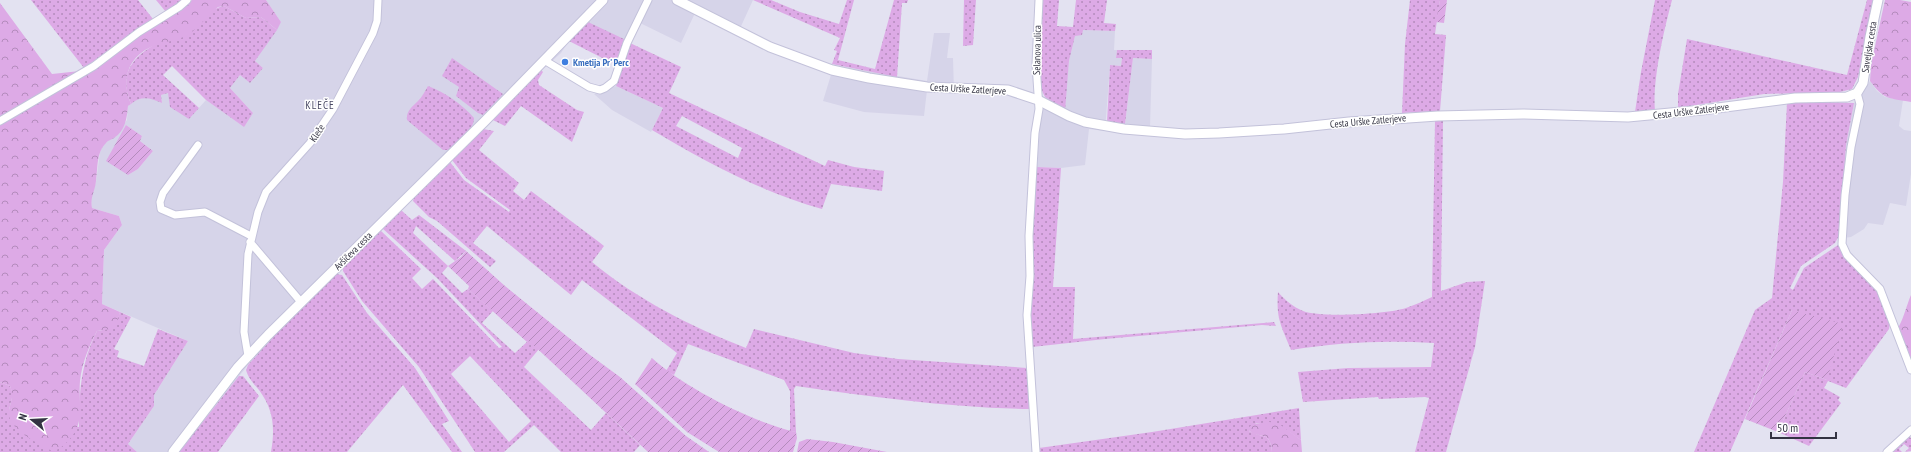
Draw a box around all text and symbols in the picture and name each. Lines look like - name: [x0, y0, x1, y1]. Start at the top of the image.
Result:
- street label: Saveljska cesta: [1859, 20, 1879, 74]
- street label: Selanova ulica: [1030, 25, 1044, 75]
- place label: Kmetija Pr' Perc: [573, 56, 629, 69]
- marker: Kmetija Pr' Perc: [560, 57, 570, 67]
- street label: Cesta Urške Zatlerjeve: [930, 81, 1006, 97]
- district label: KLEČE: [305, 98, 335, 112]
- street label: Cesta Urške Zatlerjeve: [1652, 100, 1730, 122]
- street label: Cesta Urške Zatlerjeve: [1329, 111, 1407, 131]
- street label: Kleče: [306, 122, 328, 144]
- street label: Avšičeva cesta: [331, 229, 375, 273]
- north arrow: [12, 400, 52, 440]
- text: N: [15, 412, 30, 422]
- scale bar: [1771, 414, 1836, 440]
- text: 50 m: [1777, 420, 1798, 435]

